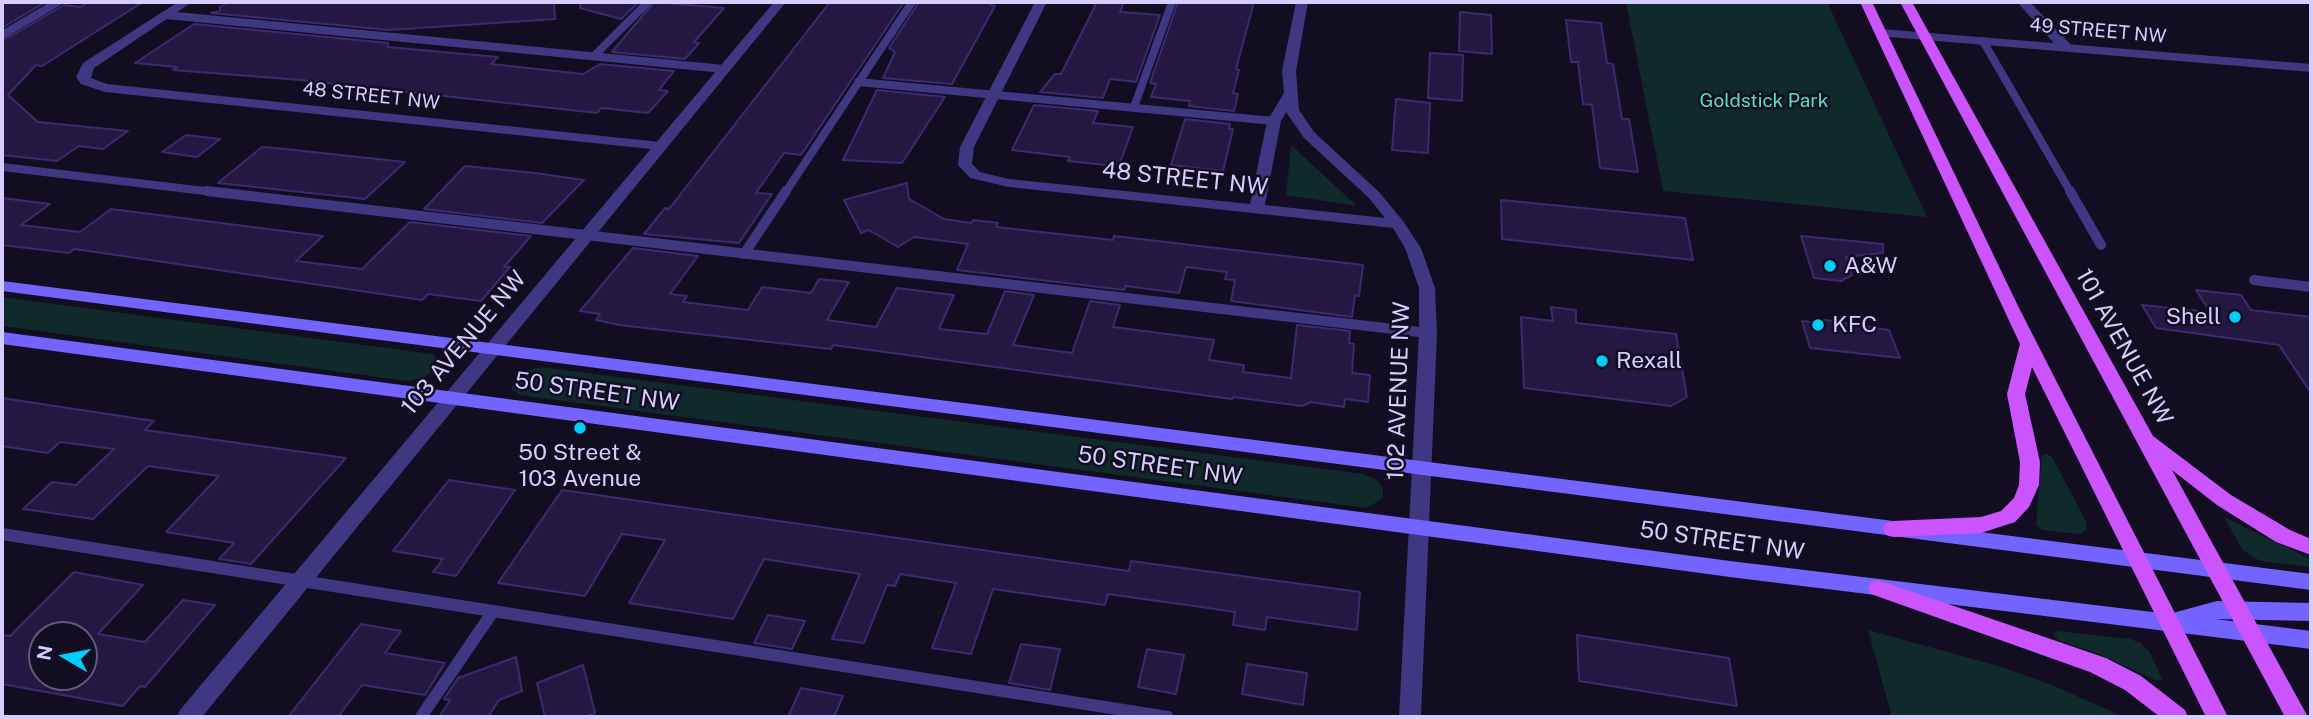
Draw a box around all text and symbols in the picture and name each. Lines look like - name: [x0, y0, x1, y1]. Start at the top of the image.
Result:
- street label: 49 STREET NW: [2029, 14, 2167, 48]
- street label: 48 STREET NW: [301, 77, 441, 115]
- park label: Goldstick Park: [1700, 90, 1828, 112]
- street label: 48 STREET NW: [1101, 157, 1269, 201]
- place label: A&W: [1844, 252, 1898, 280]
- marker: A&W: [1822, 258, 1838, 274]
- street label: 101 AVENUE NW: [2070, 264, 2178, 430]
- street label: 103 AVENUE NW: [396, 265, 532, 421]
- street label: 102 AVENUE NW: [1382, 301, 1416, 481]
- place label: Shell: [2166, 303, 2221, 331]
- marker: Shell: [2227, 309, 2243, 325]
- place label: KFC: [1832, 311, 1877, 339]
- marker: KFC: [1810, 317, 1826, 333]
- place label: Rexall: [1616, 347, 1682, 375]
- marker: Rexall: [1594, 353, 1610, 369]
- street label: 50 STREET NW: [513, 367, 681, 417]
- marker: 50 Street & 103 Avenue: [572, 420, 588, 436]
- place label: 50 Street & 103 Avenue: [518, 439, 642, 493]
- street label: 50 STREET NW: [1076, 441, 1244, 491]
- street label: 50 STREET NW: [1638, 516, 1806, 566]
- north arrow: [28, 621, 98, 691]
- text: N: [32, 643, 56, 662]

